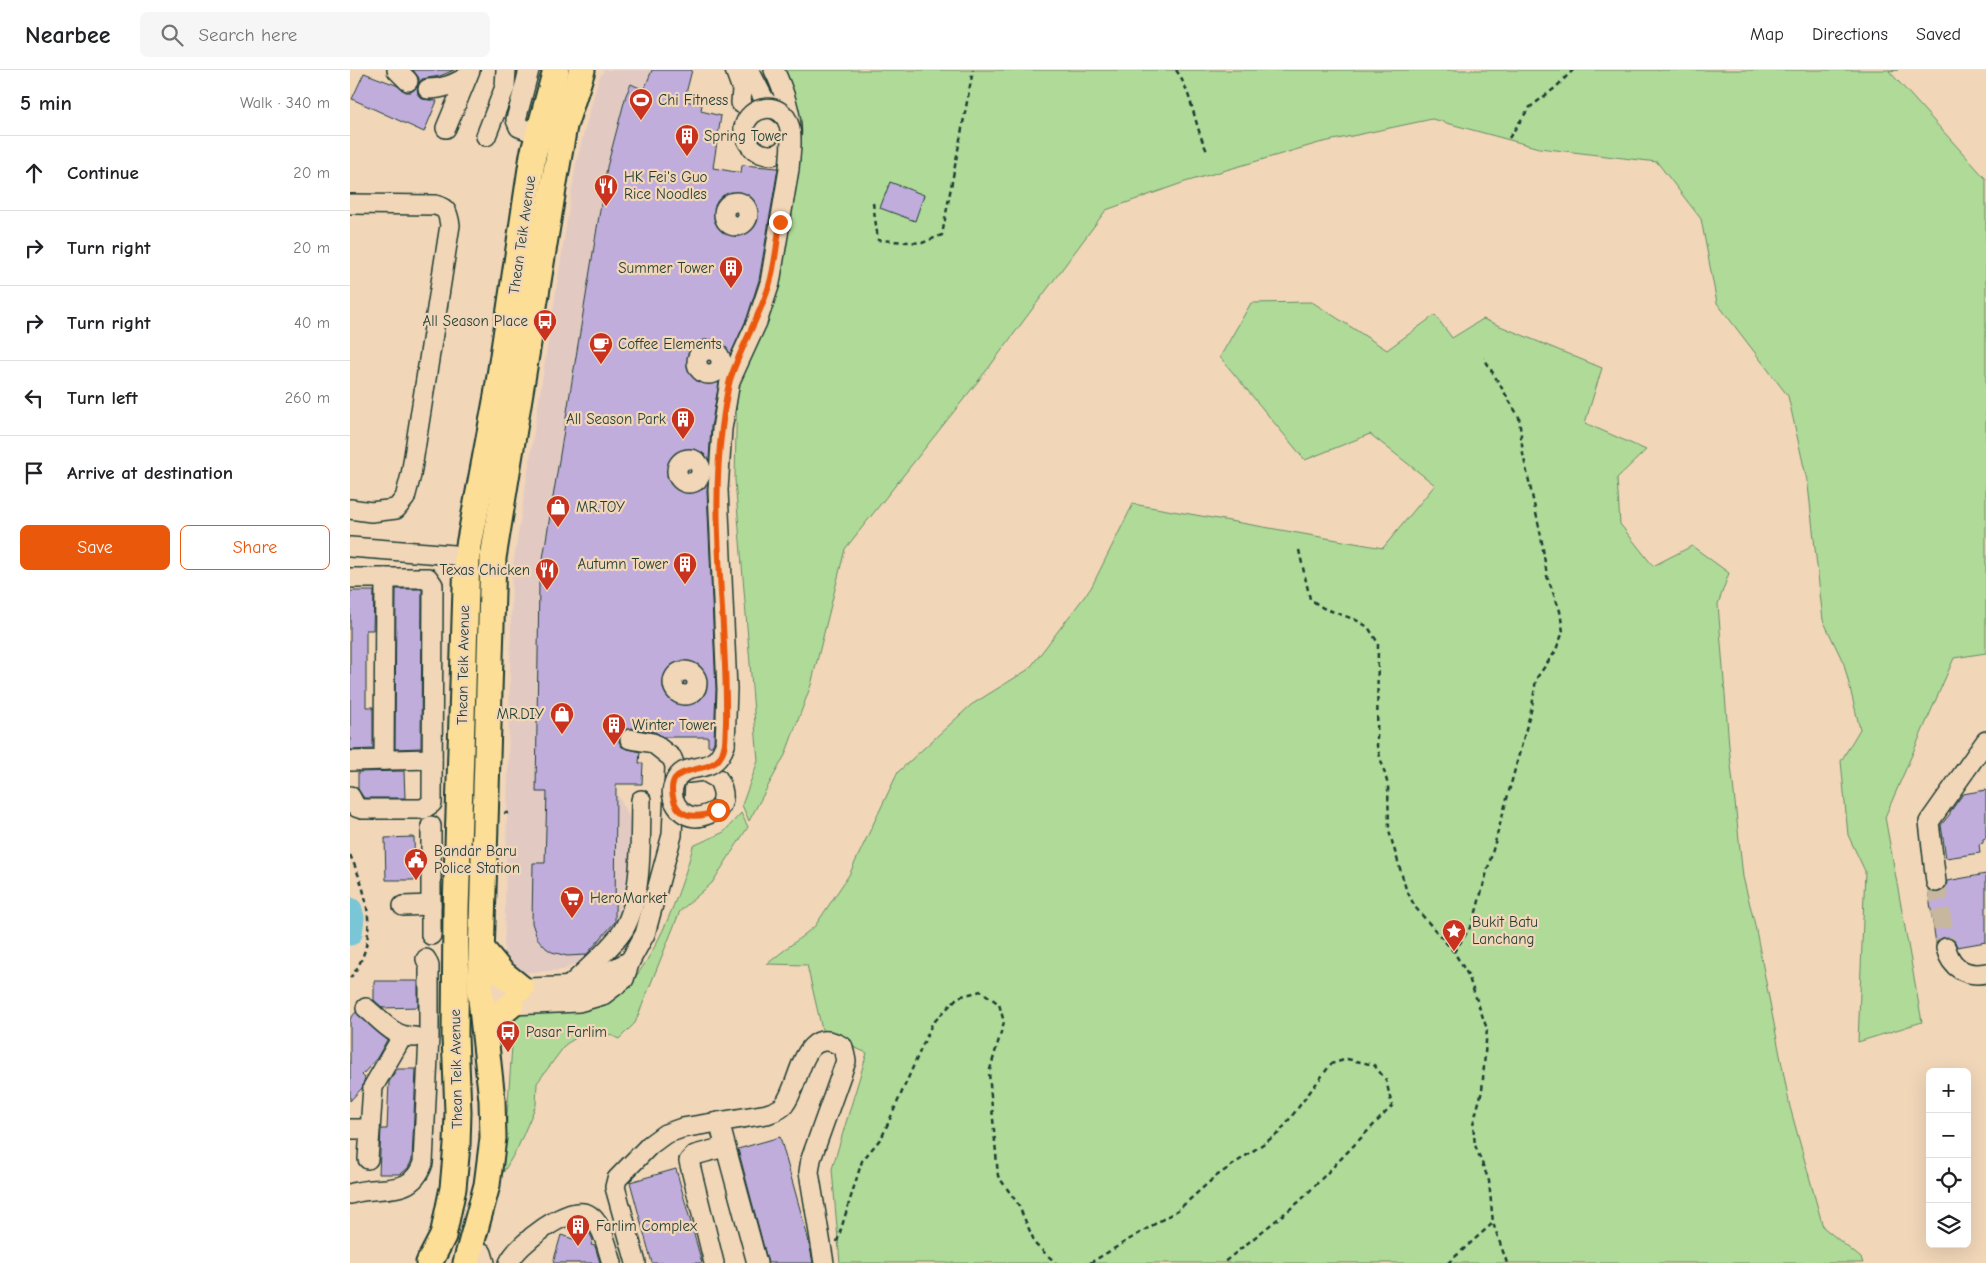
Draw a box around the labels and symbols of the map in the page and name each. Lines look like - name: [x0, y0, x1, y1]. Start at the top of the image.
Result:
- sports icon: Chi Fitness: [628, 87, 654, 121]
- place label: Chi Fitness: [658, 91, 728, 109]
- building icon: Spring Tower: [674, 123, 700, 157]
- place label: Spring Tower: [704, 127, 787, 145]
- place label: HK Fei's Guo Rice Noodles: [624, 168, 708, 203]
- restaurant icon: HK Fei's Guo Rice Noodles: [593, 173, 619, 207]
- street label: Thean Teik Avenue: [505, 174, 539, 296]
- route end: [769, 211, 792, 234]
- building icon: Summer Tower: [718, 255, 744, 289]
- place label: Summer Tower: [618, 259, 714, 277]
- bus stop icon: All Season Place: [532, 308, 558, 342]
- place label: All Season Place: [423, 312, 528, 330]
- cafe icon: Coffee Elements: [588, 331, 614, 365]
- place label: Coffee Elements: [618, 335, 722, 353]
- building icon: All Season Park: [670, 406, 696, 440]
- place label: All Season Park: [566, 410, 667, 428]
- shop icon: MR.TOY: [545, 494, 571, 528]
- place label: MR.TOY: [576, 498, 625, 516]
- building icon: Autumn Tower: [672, 551, 698, 585]
- place label: Autumn Tower: [578, 555, 668, 573]
- restaurant icon: Texas Chicken: [534, 557, 560, 591]
- place label: Texas Chicken: [439, 561, 530, 579]
- street label: Thean Teik Avenue: [453, 604, 473, 725]
- shop icon: MR.DIY: [549, 701, 575, 735]
- place label: MR.DIY: [496, 705, 544, 723]
- building icon: Winter Tower: [601, 712, 627, 746]
- place label: Winter Tower: [632, 716, 716, 734]
- route start: [707, 799, 730, 822]
- place label: Bandar Baru Police Station: [434, 842, 520, 877]
- public building icon: Bandar Baru Police Station: [403, 847, 429, 881]
- supermarket icon: HeroMarket: [559, 885, 585, 919]
- place label: HeroMarket: [590, 889, 668, 907]
- place label: Bukit Batu Lanchang: [1472, 913, 1538, 948]
- place icon: Bukit Batu Lanchang: [1441, 918, 1467, 952]
- street label: Thean Teik Avenue: [446, 1008, 466, 1129]
- bus stop icon: Pasar Farlim: [495, 1019, 521, 1053]
- place label: Pasar Farlim: [526, 1023, 607, 1041]
- building icon: Farlim Complex: [565, 1213, 591, 1247]
- place label: Farlim Complex: [596, 1217, 698, 1235]

